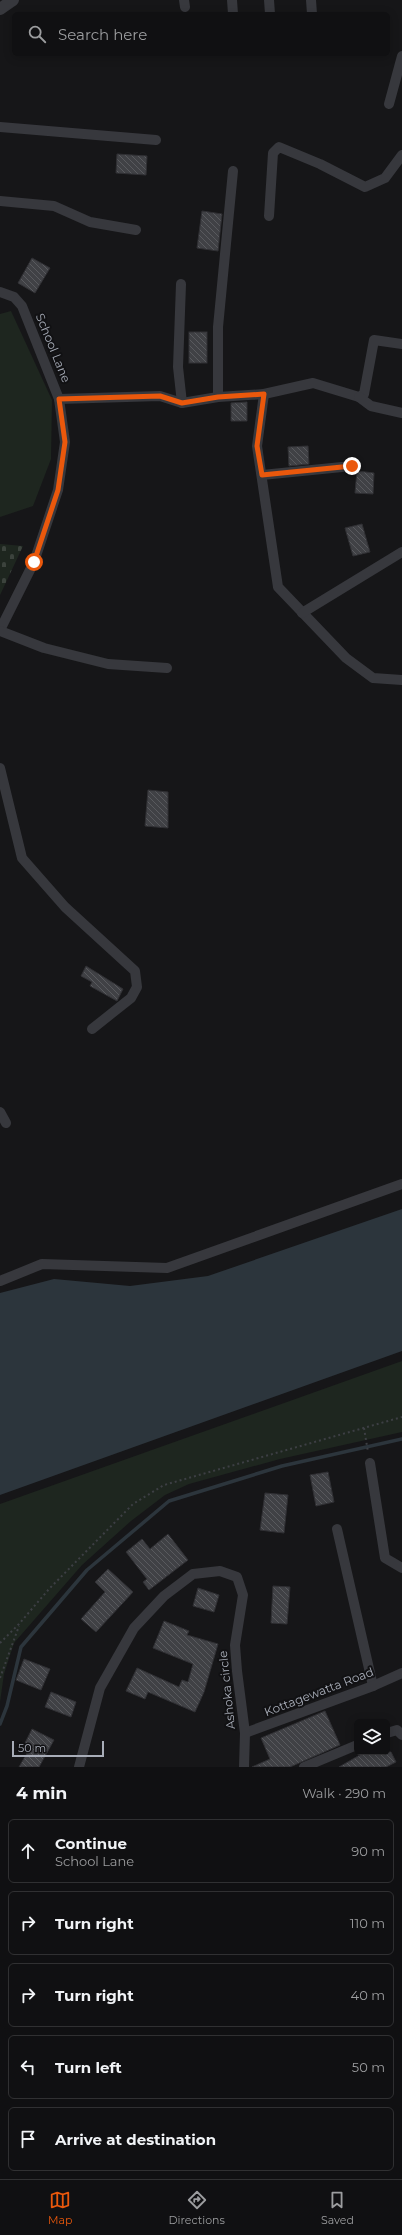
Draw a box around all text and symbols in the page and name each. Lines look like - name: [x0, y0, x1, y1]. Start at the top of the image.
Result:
- search box: [12, 12, 390, 56]
- icon: search: [26, 23, 48, 45]
- text: Search here: [58, 25, 147, 44]
- street label: School Lane: [33, 311, 74, 385]
- route end: [343, 457, 361, 475]
- route start: [25, 553, 43, 571]
- street label: Ashoka circle: [215, 1650, 238, 1730]
- street label: Kottagewatta Road: [262, 1664, 376, 1719]
- map controls: [354, 1719, 390, 1755]
- button: layers: [354, 1719, 390, 1755]
- scale bar: [12, 1739, 104, 1758]
- text: 50 m: [18, 1741, 46, 1755]
- text: 4 min: [16, 1783, 67, 1803]
- text: Walk · 290 m: [302, 1785, 386, 1801]
- text: Continue: [55, 1834, 127, 1853]
- icon: ahead: [17, 1840, 39, 1862]
- text: 90 m: [351, 1843, 385, 1859]
- text: School Lane: [55, 1853, 134, 1869]
- icon: right: [17, 1912, 39, 1934]
- text: Turn right: [55, 1914, 134, 1933]
- text: 110 m: [350, 1915, 385, 1931]
- icon: right: [17, 1984, 39, 2006]
- text: Turn right: [55, 1986, 134, 2005]
- text: 40 m: [351, 1987, 385, 2003]
- icon: left: [17, 2056, 39, 2078]
- text: Turn left: [55, 2058, 122, 2077]
- text: 50 m: [352, 2059, 385, 2075]
- icon: arrive: [17, 2128, 39, 2150]
- text: Arrive at destination: [55, 2130, 216, 2149]
- tab: Map: [48, 2189, 72, 2227]
- tab: Directions: [169, 2189, 225, 2227]
- tab: Saved: [321, 2189, 354, 2227]

